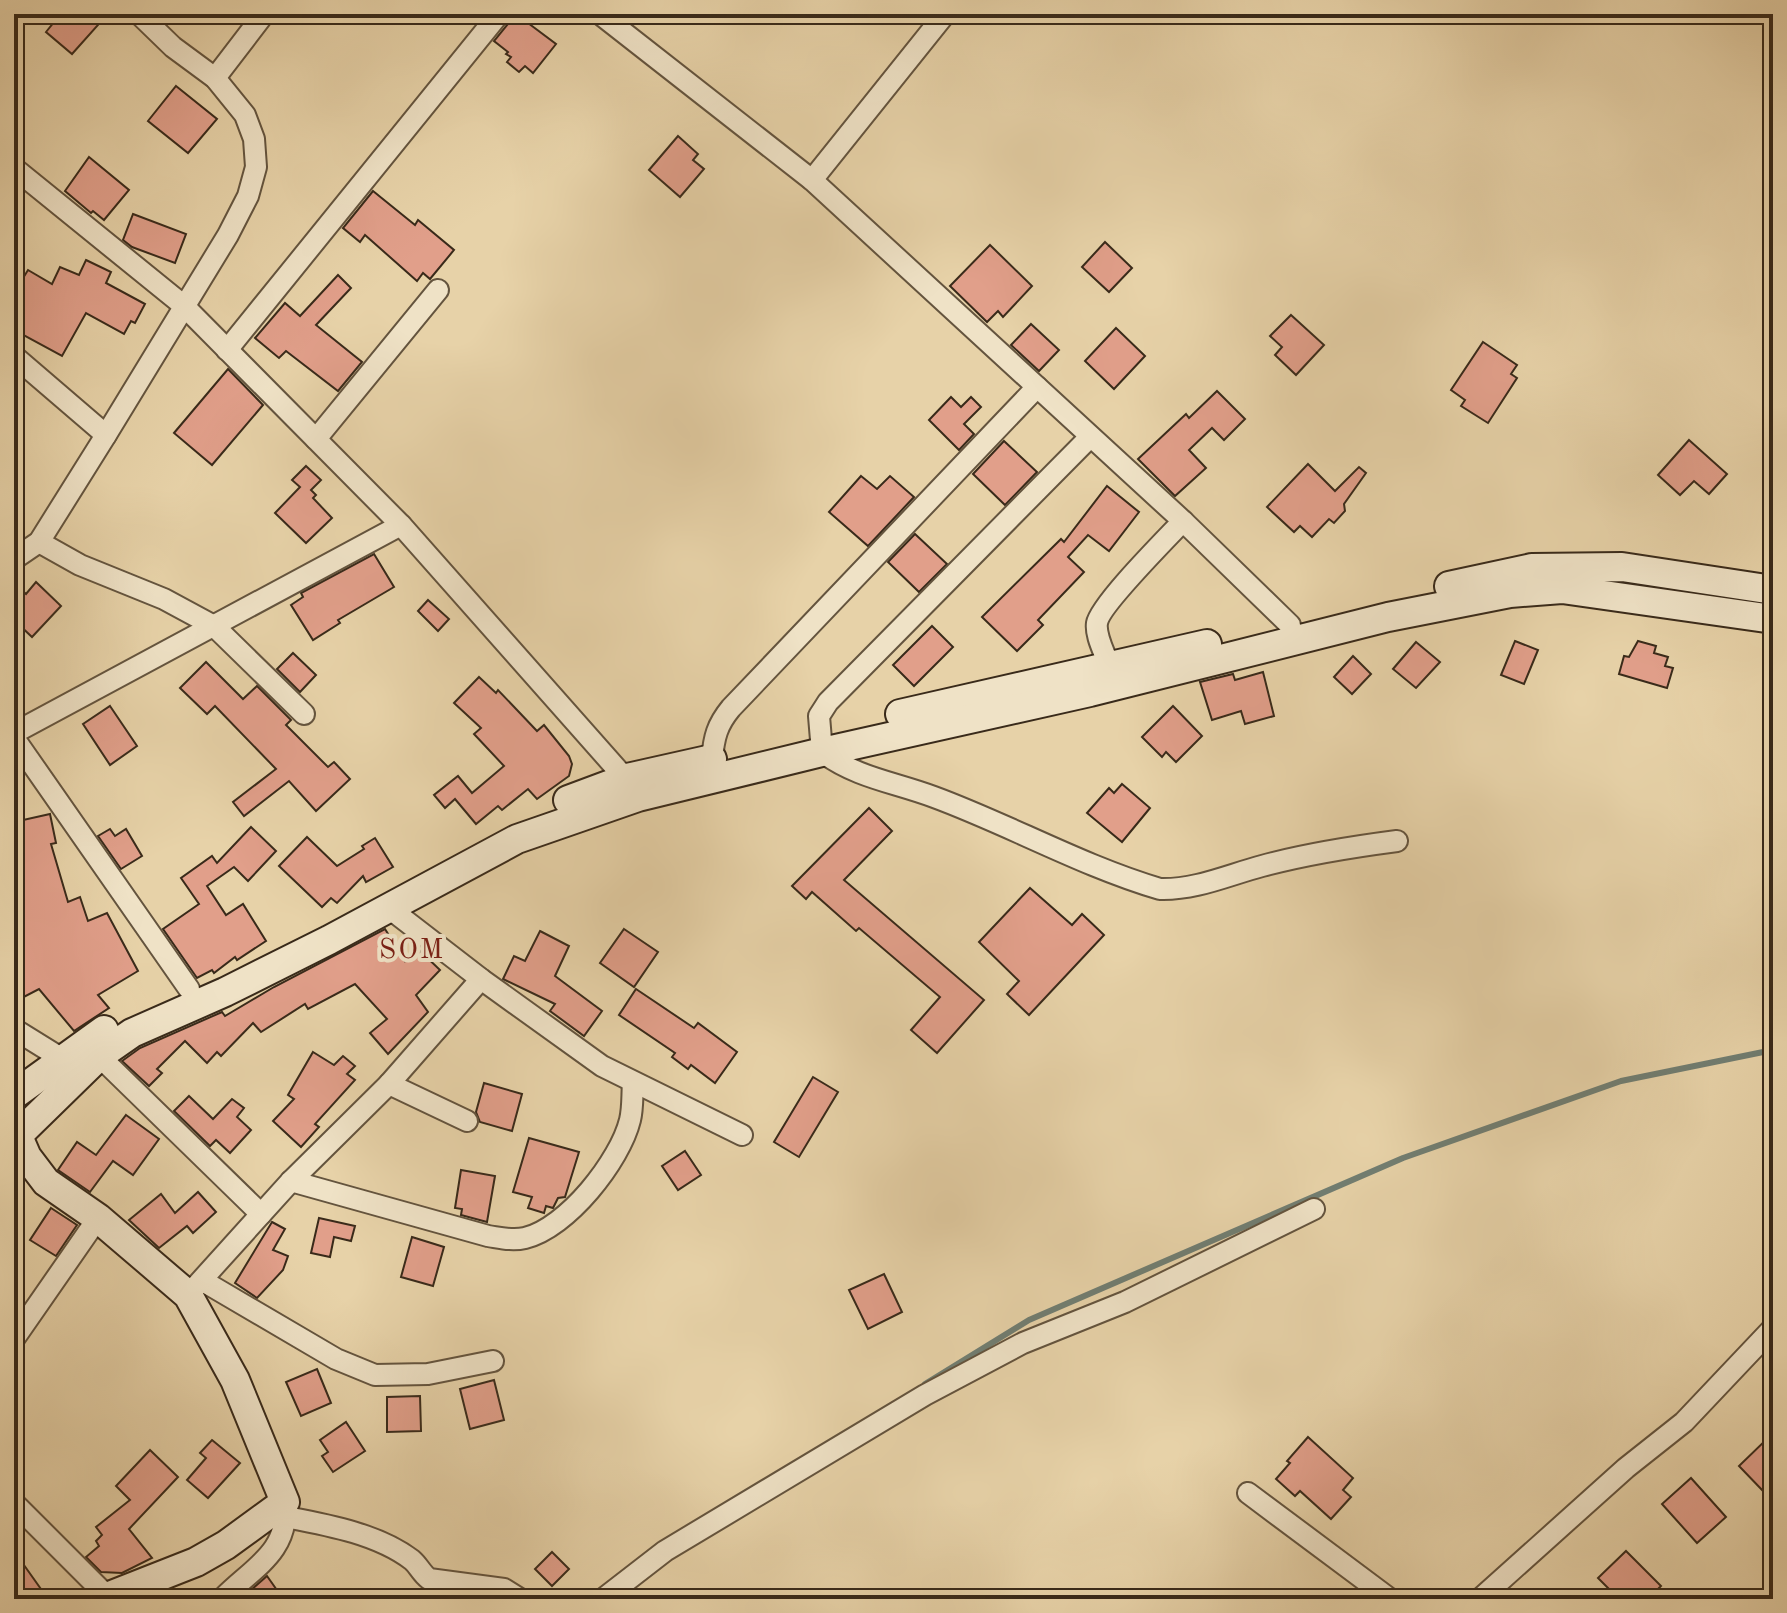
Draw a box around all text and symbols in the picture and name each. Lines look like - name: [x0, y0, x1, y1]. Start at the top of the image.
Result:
- district label: SOM: [379, 937, 445, 965]

